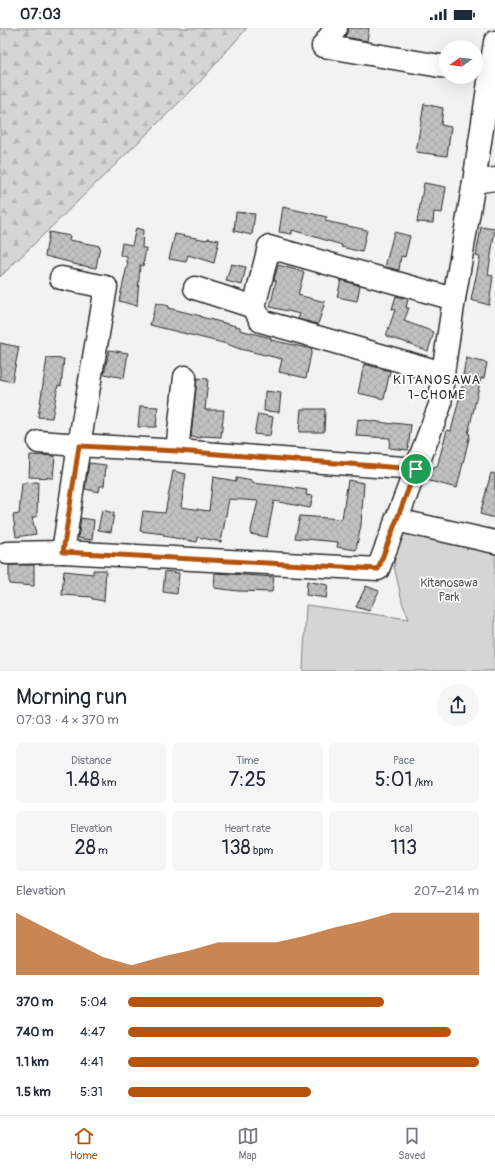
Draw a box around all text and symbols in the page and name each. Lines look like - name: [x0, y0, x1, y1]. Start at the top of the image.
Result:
- text: 07:03: [20, 5, 61, 24]
- north arrow: [439, 40, 483, 84]
- map controls: [439, 40, 483, 84]
- district label: KITANOSAWA 1-CHOME: [393, 372, 481, 403]
- pin: [399, 452, 433, 486]
- icon: arrive: [405, 458, 427, 480]
- park label: Kitanosawa Park: [420, 576, 478, 605]
- text: Morning run: [16, 683, 127, 711]
- button: share: [437, 684, 479, 726]
- text: 07:03 · 4 × 370 m: [16, 712, 119, 728]
- text: Distance: [71, 754, 111, 767]
- text: Time: [236, 754, 259, 767]
- text: Pace: [393, 754, 415, 767]
- text: 1.48: [66, 767, 100, 792]
- text: 7:25: [229, 767, 266, 792]
- text: 5:01: [375, 767, 412, 792]
- text: km: [100, 776, 116, 789]
- text: /km: [412, 776, 433, 789]
- text: Elevation: [70, 822, 112, 835]
- text: Heart rate: [224, 822, 271, 835]
- text: kcal: [395, 822, 413, 835]
- text: 28: [74, 835, 96, 860]
- text: 138: [222, 835, 251, 860]
- text: 113: [390, 835, 417, 860]
- text: m: [96, 844, 108, 857]
- text: bpm: [251, 844, 273, 857]
- text: Elevation: [16, 883, 66, 899]
- text: 207–214 m: [414, 883, 479, 899]
- text: 370 m: [16, 994, 53, 1010]
- text: 5:04: [80, 994, 107, 1010]
- text: 740 m: [16, 1024, 54, 1040]
- text: 4:47: [80, 1024, 105, 1040]
- text: 1.1 km: [16, 1054, 49, 1070]
- text: 4:41: [80, 1054, 104, 1070]
- text: 1.5 km: [16, 1084, 51, 1100]
- text: 5:31: [80, 1084, 103, 1100]
- tab: Home: [70, 1125, 97, 1162]
- tab: Map: [237, 1125, 259, 1162]
- tab: Saved: [398, 1125, 425, 1162]

